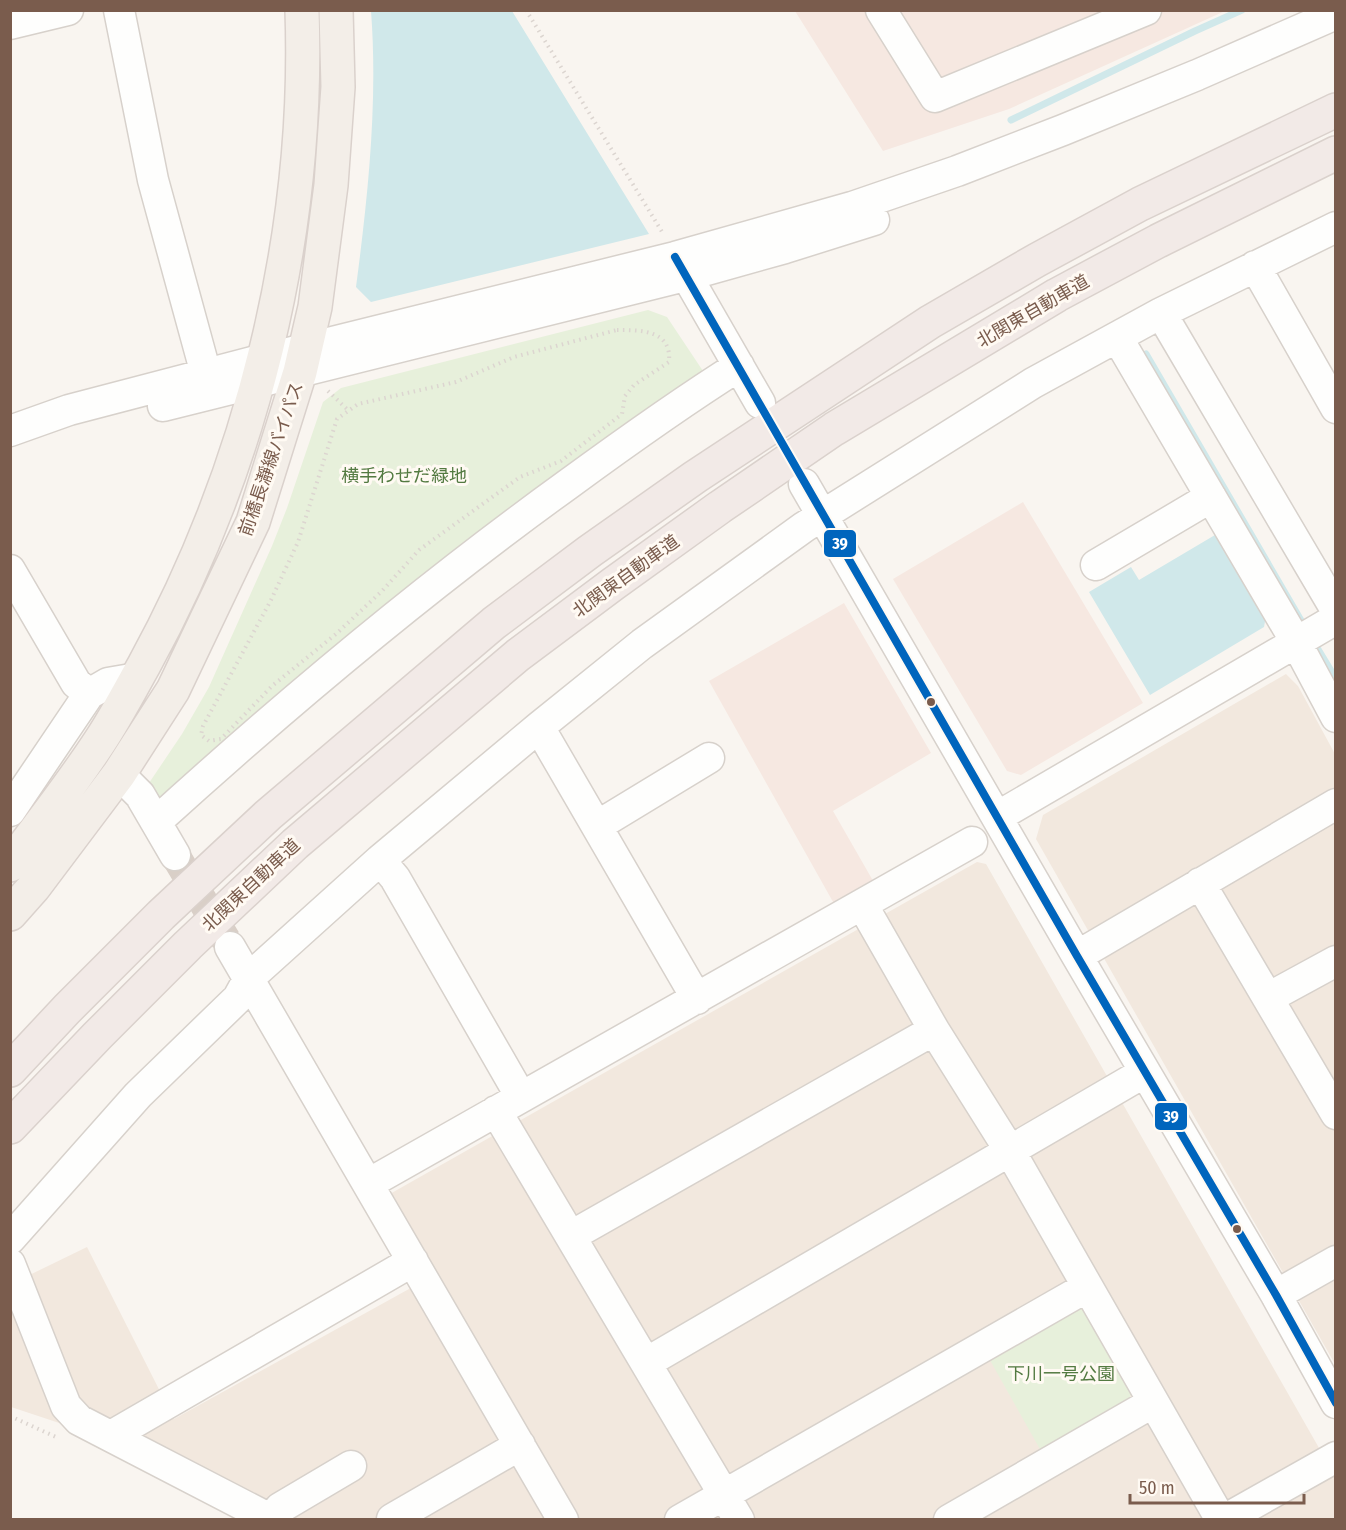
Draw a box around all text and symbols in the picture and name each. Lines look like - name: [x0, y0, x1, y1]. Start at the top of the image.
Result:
- street label: 北関東自動車道: [973, 270, 1093, 352]
- street label: 前橋長瀞線バイパス: [234, 379, 308, 539]
- park label: 横手わせだ緑地: [341, 465, 467, 487]
- line badge: 39: [823, 529, 857, 558]
- street label: 北関東自動車道: [569, 530, 683, 622]
- text: 39: [831, 534, 848, 553]
- unlabelled marker: [925, 696, 937, 708]
- street label: 北関東自動車道: [197, 834, 305, 936]
- line badge: 39: [1154, 1102, 1188, 1131]
- text: 39: [1162, 1107, 1179, 1126]
- unlabelled marker: [1231, 1223, 1243, 1235]
- park label: 下川一号公園: [1007, 1363, 1115, 1385]
- scale bar: [1130, 1467, 1304, 1505]
- text: 50 m: [1139, 1477, 1175, 1499]

